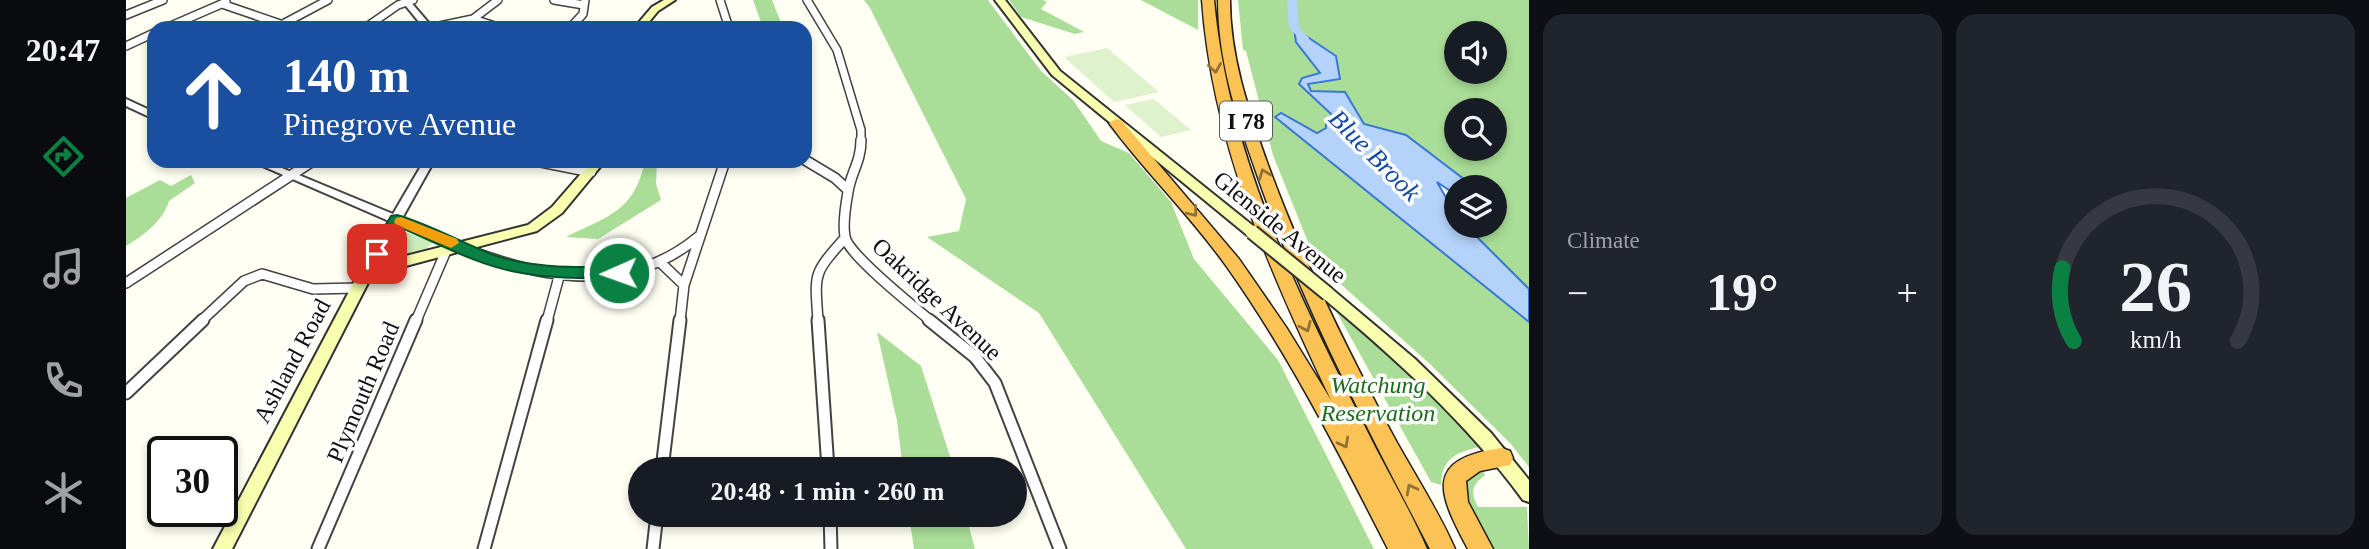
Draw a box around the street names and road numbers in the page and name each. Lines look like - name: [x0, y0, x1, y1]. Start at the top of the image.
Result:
- road number: I 78: [1220, 102, 1272, 140]
- street label: Glenside Avenue: [1209, 166, 1351, 288]
- street label: Oakridge Avenue: [867, 233, 1007, 365]
- street label: Ashland Road: [248, 295, 336, 427]
- street label: Plymouth Road: [322, 318, 404, 466]

